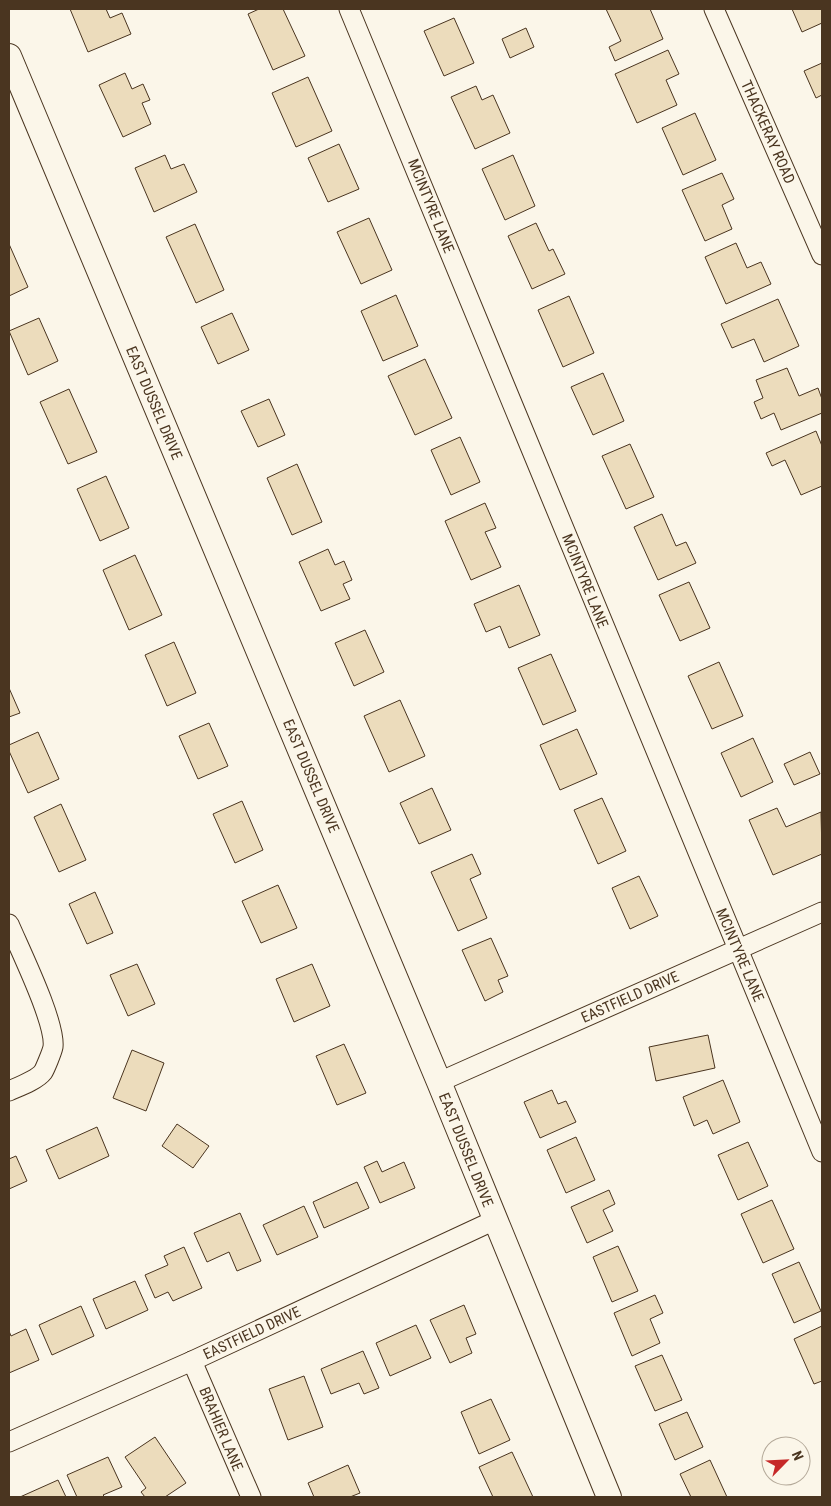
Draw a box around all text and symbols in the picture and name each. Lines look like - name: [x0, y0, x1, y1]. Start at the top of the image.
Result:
- street label: THACKERAY ROAD: [737, 78, 799, 186]
- street label: MCINTYRE LANE: [404, 156, 458, 256]
- street label: EAST DUSSEL DRIVE: [122, 344, 186, 462]
- street label: MCINTYRE LANE: [558, 531, 612, 631]
- street label: EAST DUSSEL DRIVE: [279, 717, 343, 835]
- street label: MCINTYRE LANE: [712, 905, 768, 1005]
- street label: EASTFIELD DRIVE: [578, 967, 682, 1027]
- street label: EAST DUSSEL DRIVE: [435, 1090, 497, 1210]
- street label: EASTFIELD DRIVE: [200, 1303, 304, 1363]
- street label: BRAHIER LANE: [195, 1384, 247, 1474]
- north arrow: [761, 1436, 811, 1486]
- text: N: [789, 1449, 807, 1463]

